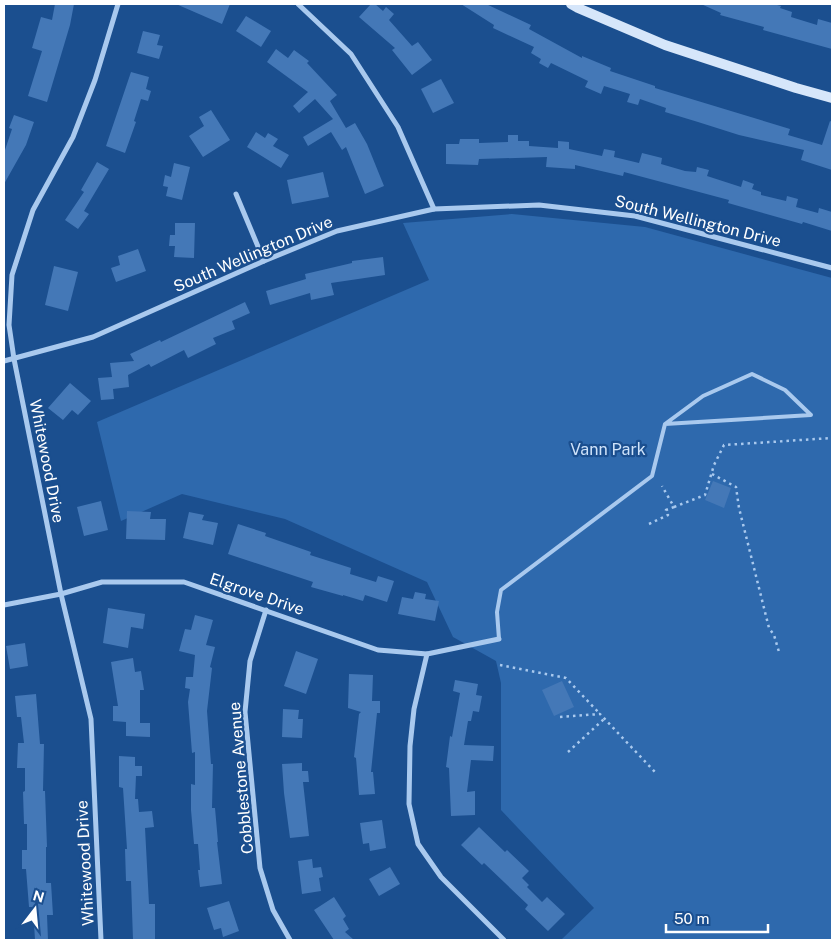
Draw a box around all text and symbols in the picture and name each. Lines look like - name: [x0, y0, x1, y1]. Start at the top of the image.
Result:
- street label: South Wellington Drive: [613, 191, 783, 251]
- street label: South Wellington Drive: [171, 212, 335, 296]
- street label: Whitewood Drive: [26, 398, 68, 524]
- park label: Vann Park: [570, 440, 646, 459]
- street label: Elgrove Drive: [207, 569, 307, 619]
- street label: Cobblestone Avenue: [225, 701, 257, 855]
- street label: Whitewood Drive: [72, 800, 98, 926]
- north arrow: [10, 884, 60, 934]
- text: N: [31, 887, 46, 906]
- scale bar: [666, 902, 768, 934]
- text: 50 m: [674, 910, 709, 927]

